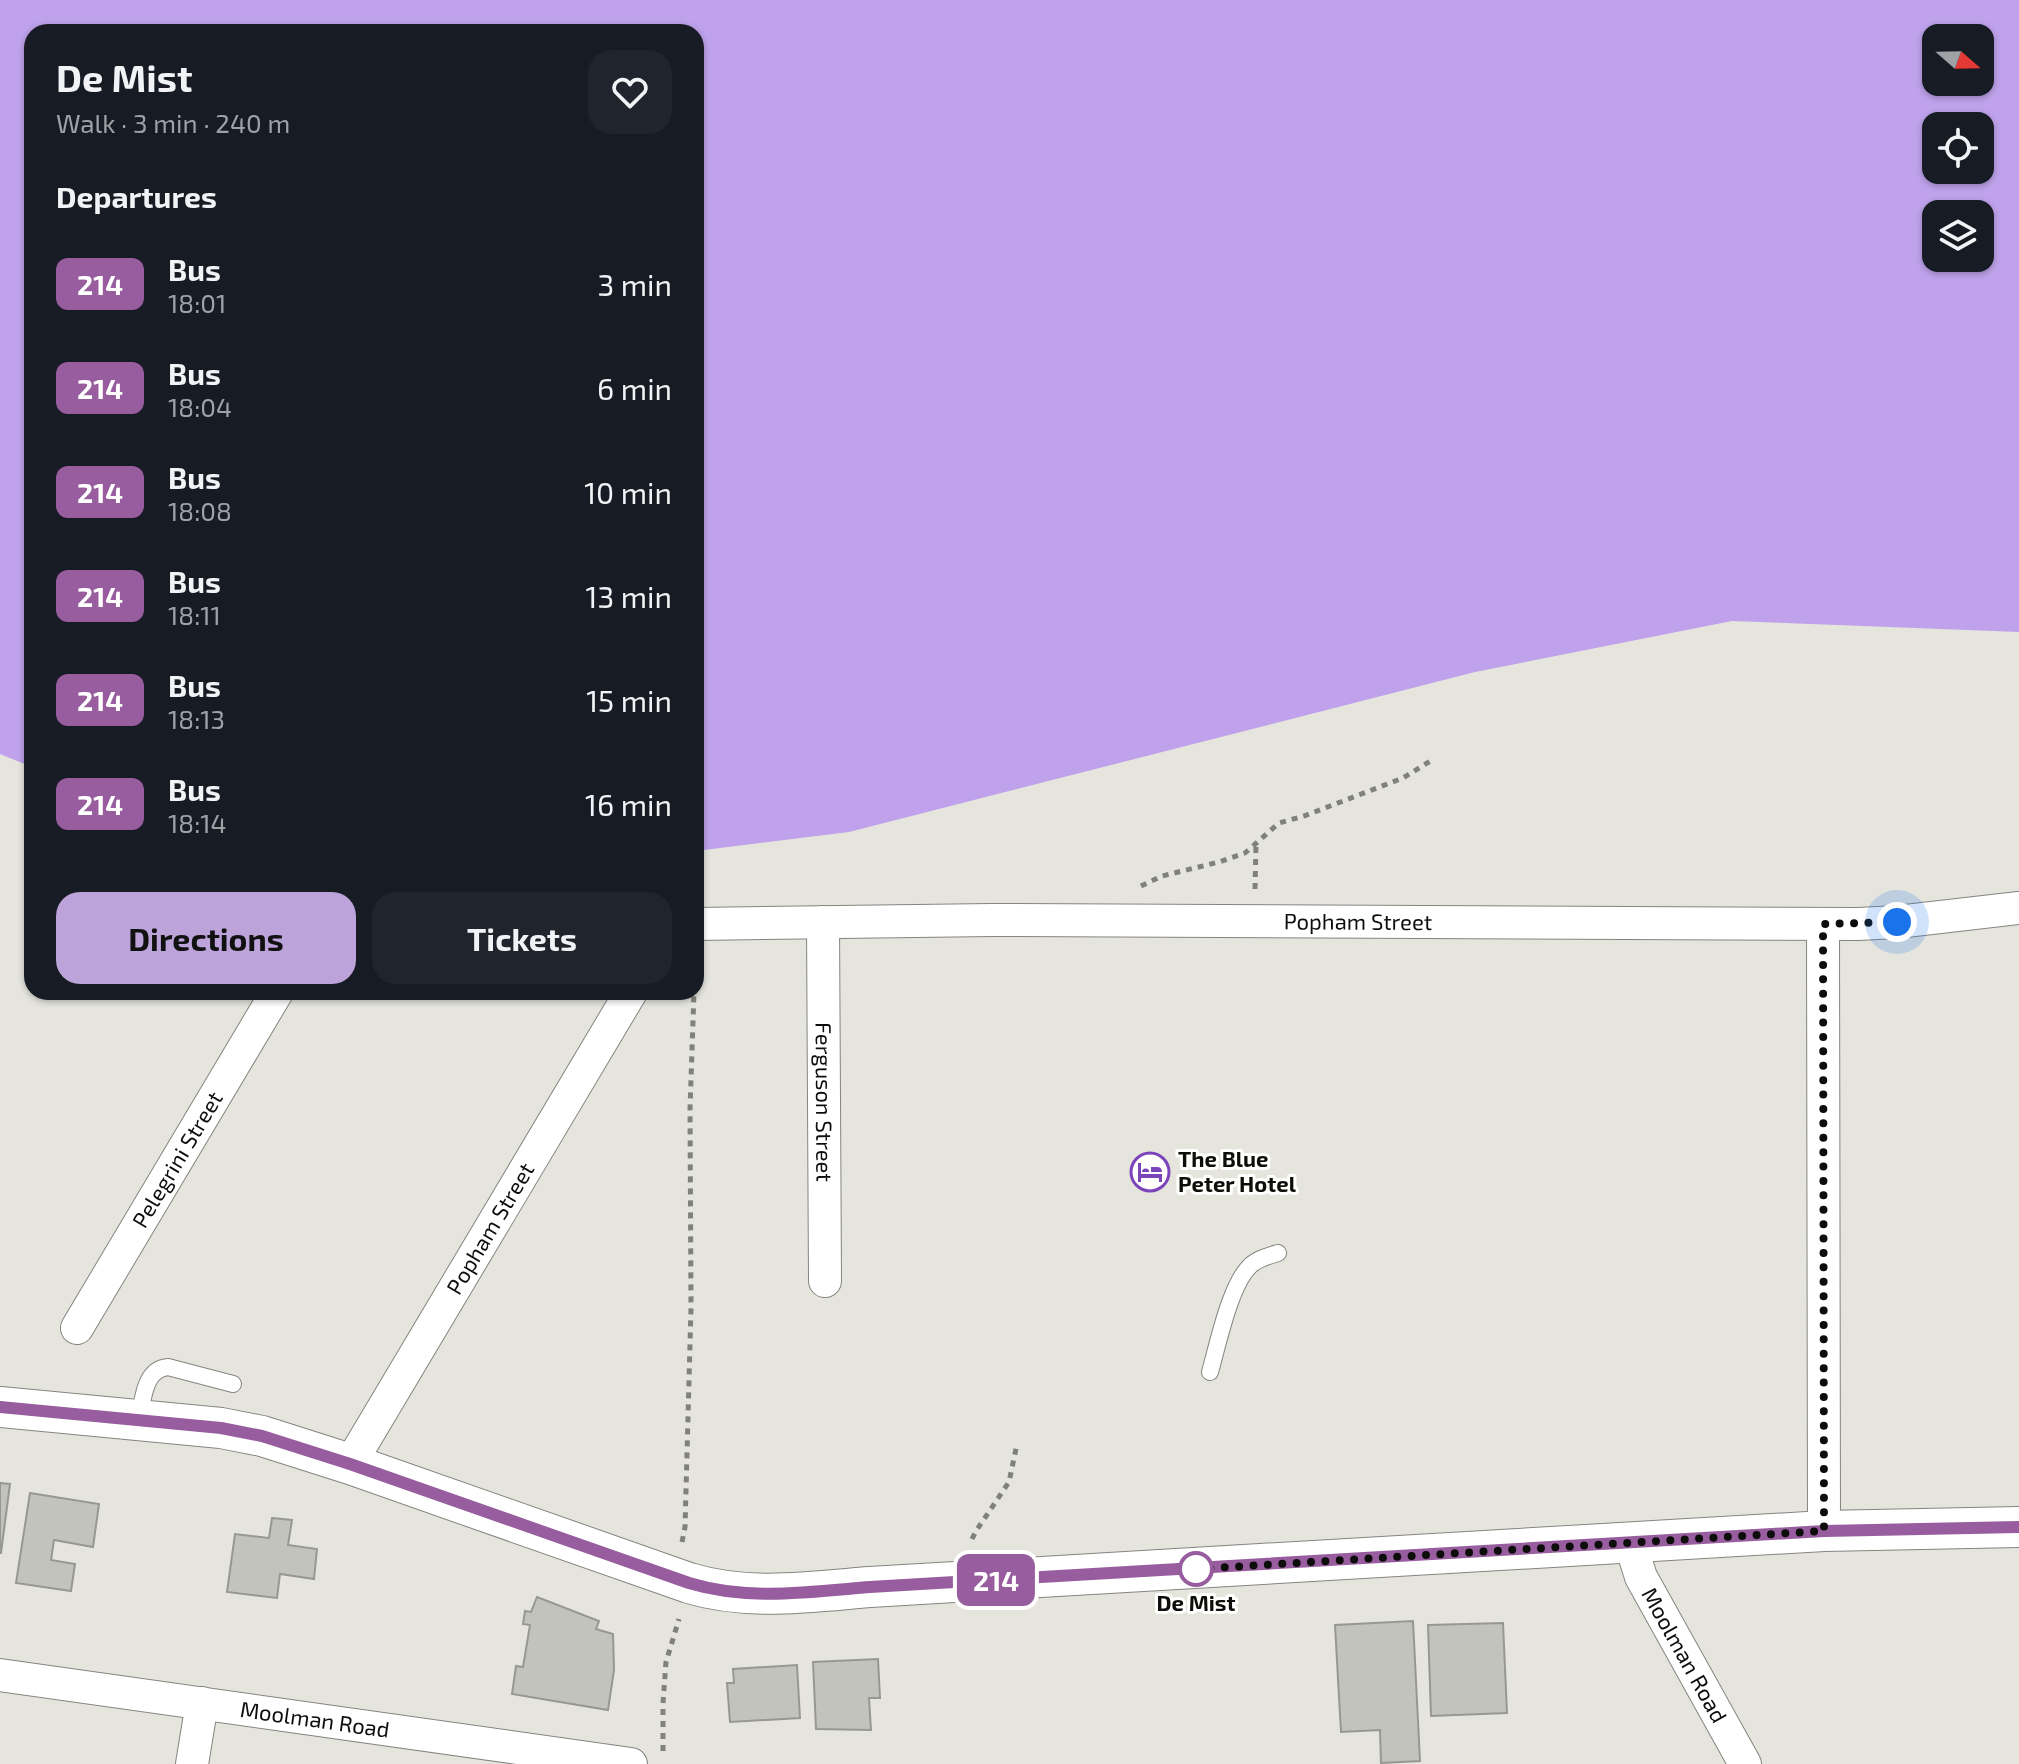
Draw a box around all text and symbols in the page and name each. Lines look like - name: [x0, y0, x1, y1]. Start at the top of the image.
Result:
- north arrow: [1922, 24, 1994, 96]
- map controls: [1922, 24, 1994, 272]
- button: heart: [588, 50, 672, 134]
- text: De Mist: [56, 54, 193, 100]
- text: Walk · 3 min · 240 m: [56, 107, 290, 138]
- button: locate: [1922, 112, 1994, 184]
- text: Departures: [56, 178, 217, 214]
- button: layers: [1922, 200, 1994, 272]
- text: Bus: [168, 251, 221, 287]
- text: 3 min: [597, 266, 672, 302]
- text: 214: [77, 267, 123, 301]
- text: 18:01: [168, 287, 226, 318]
- text: Bus: [168, 355, 221, 391]
- text: 6 min: [597, 370, 672, 406]
- text: 214: [77, 371, 123, 405]
- text: 18:04: [168, 391, 232, 422]
- text: Bus: [168, 459, 221, 495]
- text: 10 min: [584, 474, 672, 510]
- text: 214: [77, 475, 123, 509]
- text: 18:08: [168, 495, 232, 526]
- text: Bus: [168, 563, 221, 599]
- text: 13 min: [586, 578, 672, 614]
- text: 214: [77, 579, 123, 613]
- text: 18:11: [168, 599, 221, 630]
- text: Bus: [168, 667, 221, 703]
- text: 15 min: [586, 682, 672, 718]
- text: 214: [77, 683, 123, 717]
- text: 18:13: [168, 703, 225, 734]
- text: Bus: [168, 771, 221, 807]
- text: 16 min: [585, 786, 672, 822]
- text: 214: [77, 787, 123, 821]
- text: 18:14: [168, 807, 227, 838]
- button: Directions: [56, 892, 356, 984]
- button: Tickets: [372, 892, 672, 984]
- your location: [1877, 902, 1917, 942]
- street label: Popham Street: [1284, 907, 1432, 934]
- street label: Ferguson Street: [812, 1022, 838, 1182]
- street label: Pelegrini Street: [126, 1086, 227, 1232]
- place label: The Blue Peter Hotel: [1178, 1145, 1297, 1196]
- hotel icon: The Blue Peter Hotel: [1129, 1151, 1171, 1193]
- street label: Popham Street: [440, 1158, 538, 1298]
- marker: De Mist: [1179, 1552, 1213, 1586]
- line badge: 214: [950, 1554, 1042, 1606]
- text: 214: [973, 1563, 1019, 1597]
- street label: Moolman Road: [1637, 1582, 1733, 1727]
- place label: De Mist: [1156, 1589, 1236, 1615]
- street label: Moolman Road: [239, 1695, 391, 1742]

